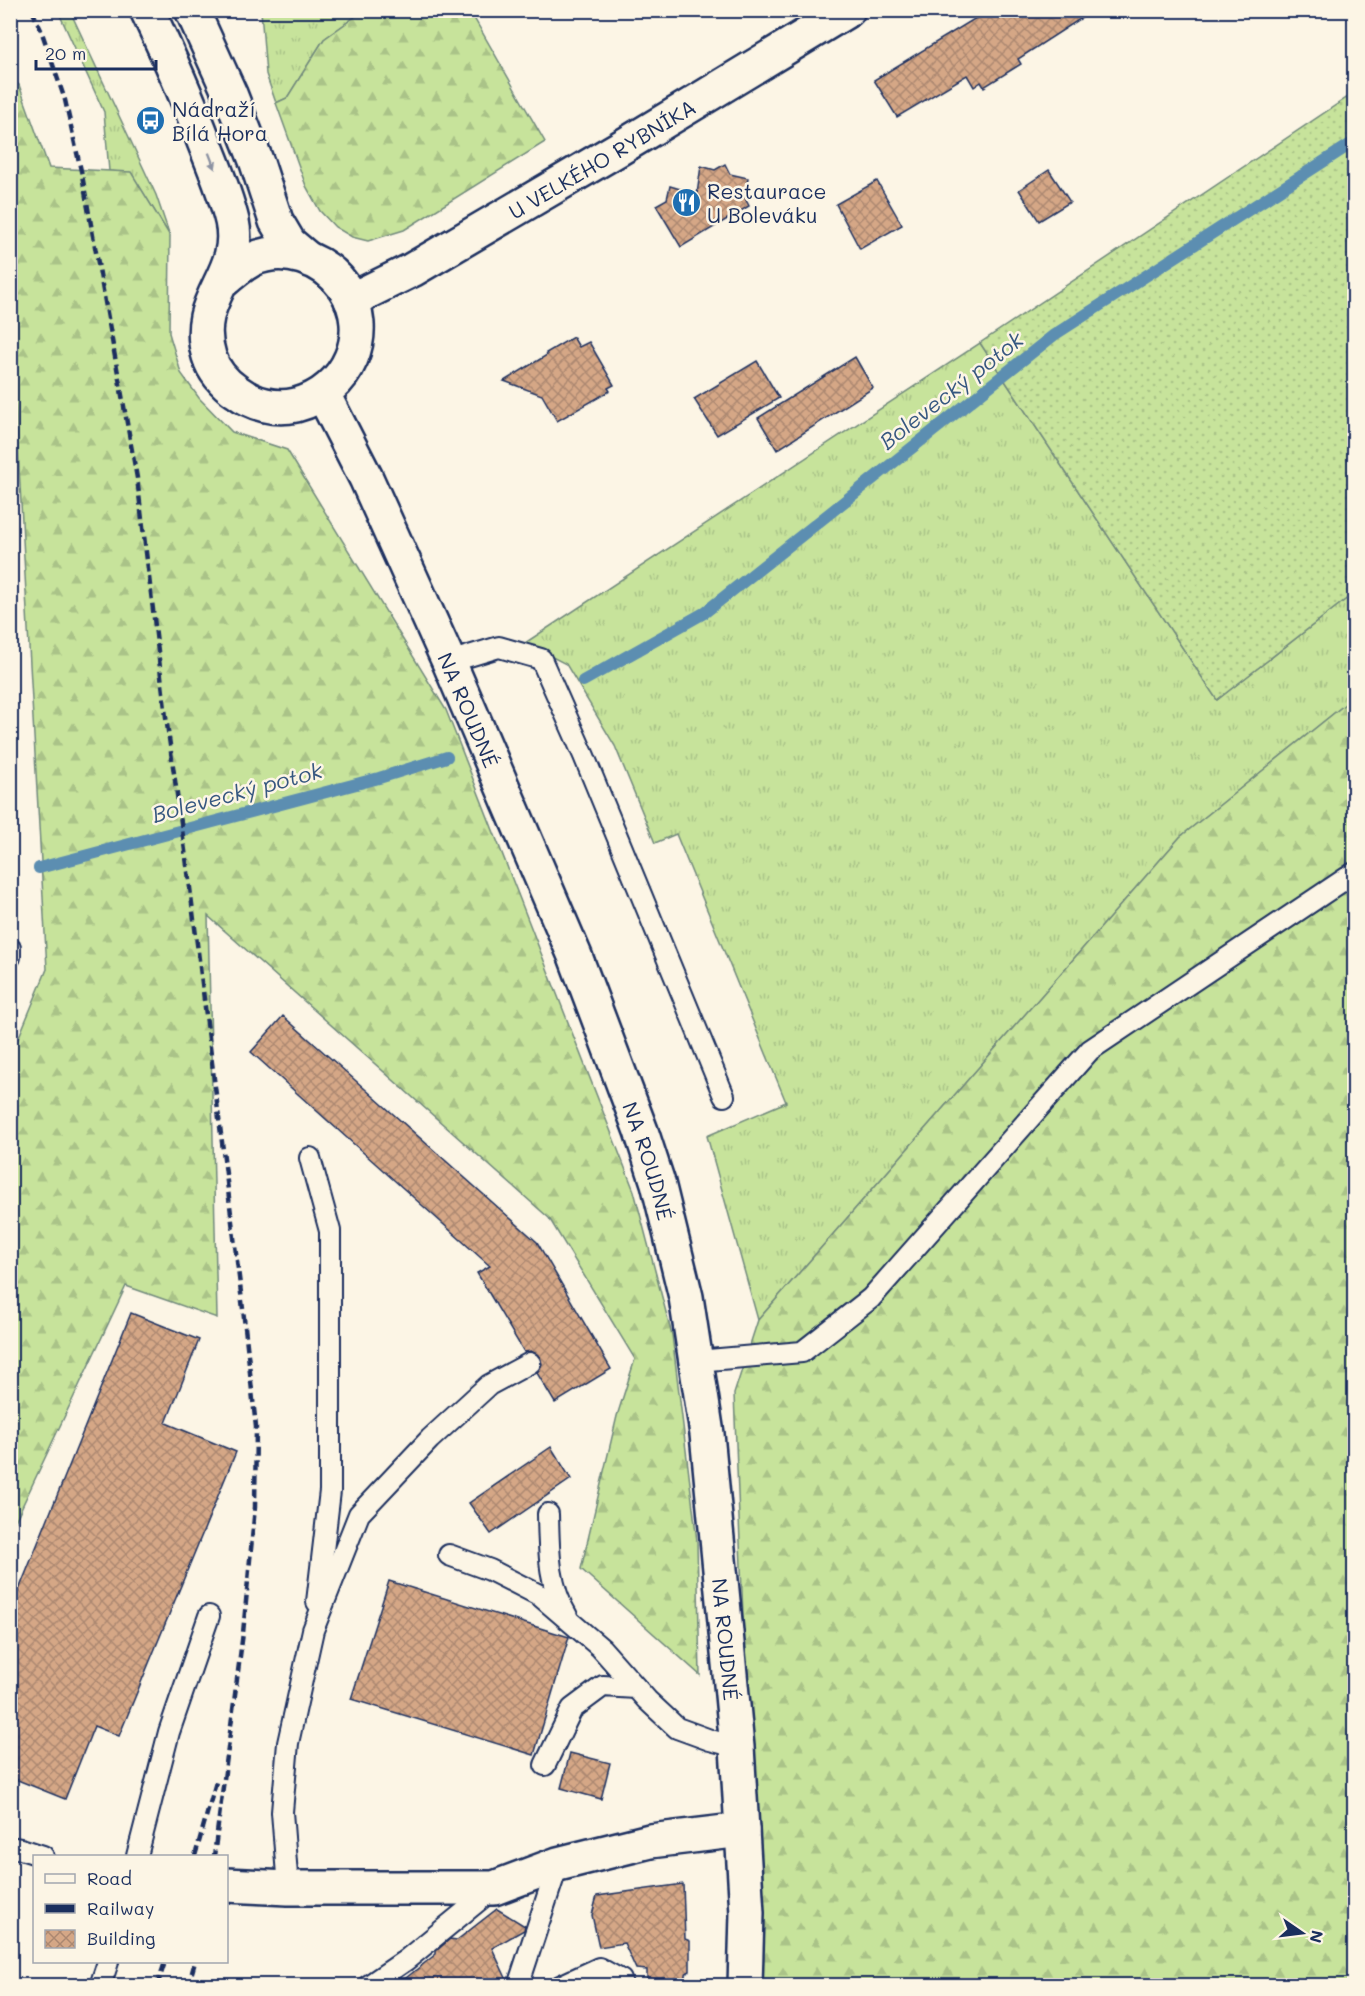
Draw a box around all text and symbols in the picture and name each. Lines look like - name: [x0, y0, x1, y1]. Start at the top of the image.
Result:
- scale bar: [36, 33, 156, 71]
- text: 20 m: [45, 41, 86, 65]
- street label: U VELKÉHO RYBNÍKA: [503, 92, 700, 224]
- place label: Nádraží Bílá Hora: [172, 95, 268, 146]
- bus stop icon: Nádraží Bílá Hora: [135, 104, 167, 136]
- one-way arrow: [207, 152, 217, 170]
- place label: Restaurace U Boleváku: [707, 177, 826, 228]
- restaurant icon: Restaurace U Boleváku: [670, 186, 702, 218]
- water label: Bolevecký potok: [873, 324, 1030, 455]
- street label: NA ROUDNÉ: [433, 648, 506, 771]
- water label: Bolevecký potok: [149, 755, 327, 829]
- street label: NA ROUDNÉ: [618, 1098, 680, 1223]
- street label: NA ROUDNÉ: [707, 1577, 746, 1702]
- legend: [33, 1855, 228, 1963]
- text: Road: [87, 1866, 132, 1890]
- text: Railway: [87, 1896, 154, 1920]
- north arrow: [1272, 1903, 1332, 1963]
- text: Building: [87, 1926, 155, 1950]
- text: N: [1305, 1928, 1329, 1945]

